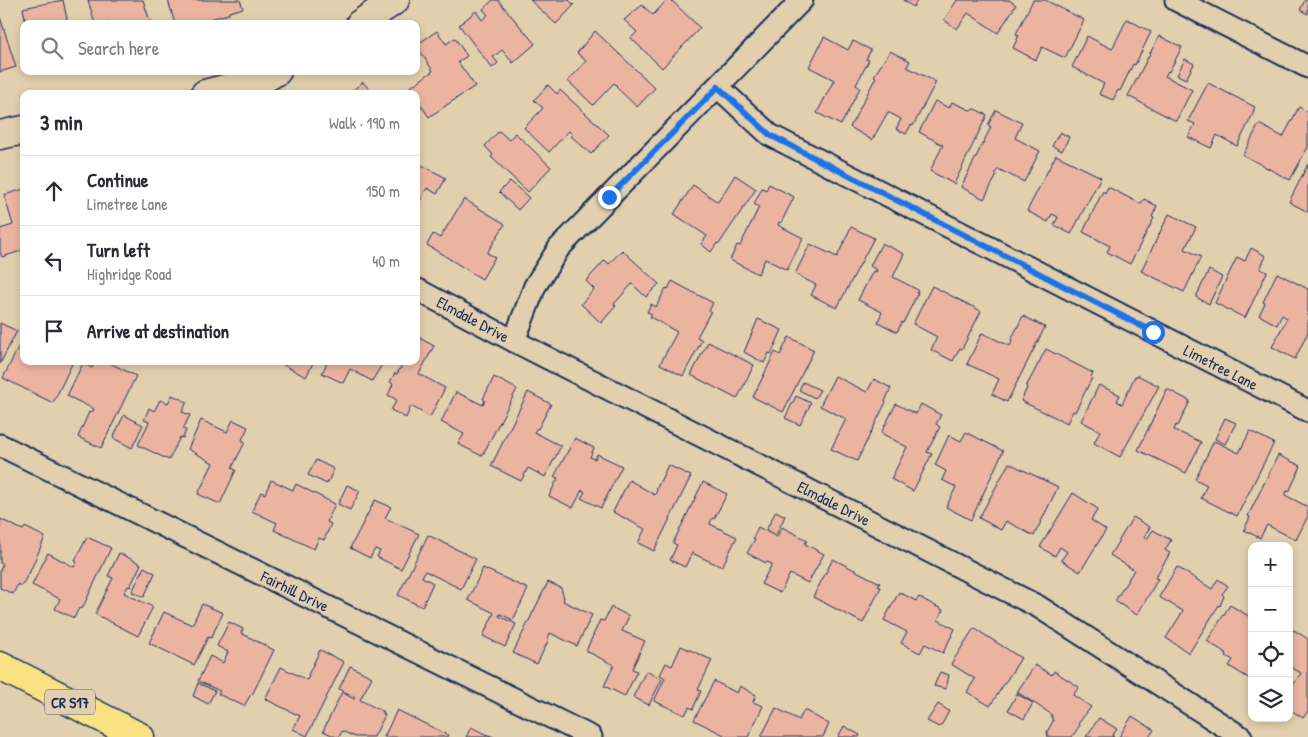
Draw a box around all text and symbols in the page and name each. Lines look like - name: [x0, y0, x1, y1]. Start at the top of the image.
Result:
- search box: [20, 20, 420, 75]
- icon: search: [38, 34, 66, 62]
- text: Search here: [78, 35, 159, 61]
- text: 3 min: [40, 108, 83, 137]
- text: Walk · 190 m: [329, 112, 400, 134]
- text: Continue: [87, 167, 148, 193]
- icon: ahead: [40, 177, 68, 205]
- text: 150 m: [366, 180, 400, 202]
- route end: [598, 186, 621, 209]
- text: Limetree Lane: [87, 193, 168, 215]
- text: Turn left: [87, 237, 150, 263]
- icon: left: [40, 247, 68, 275]
- text: 40 m: [372, 250, 400, 272]
- text: Highridge Road: [87, 263, 171, 285]
- street label: Elmdale Drive: [433, 291, 514, 348]
- icon: arrive: [40, 317, 68, 345]
- text: Arrive at destination: [87, 318, 229, 344]
- route start: [1142, 321, 1165, 344]
- street label: Limetree Lane: [1180, 339, 1262, 395]
- street label: Elmdale Drive: [794, 475, 875, 531]
- map controls: [1248, 542, 1293, 722]
- button: +: [1248, 542, 1293, 587]
- street label: Fairhill Drive: [256, 565, 333, 617]
- button: −: [1248, 587, 1293, 632]
- button: locate: [1248, 632, 1293, 677]
- button: layers: [1248, 677, 1293, 722]
- road number: CR S17: [45, 690, 95, 714]

